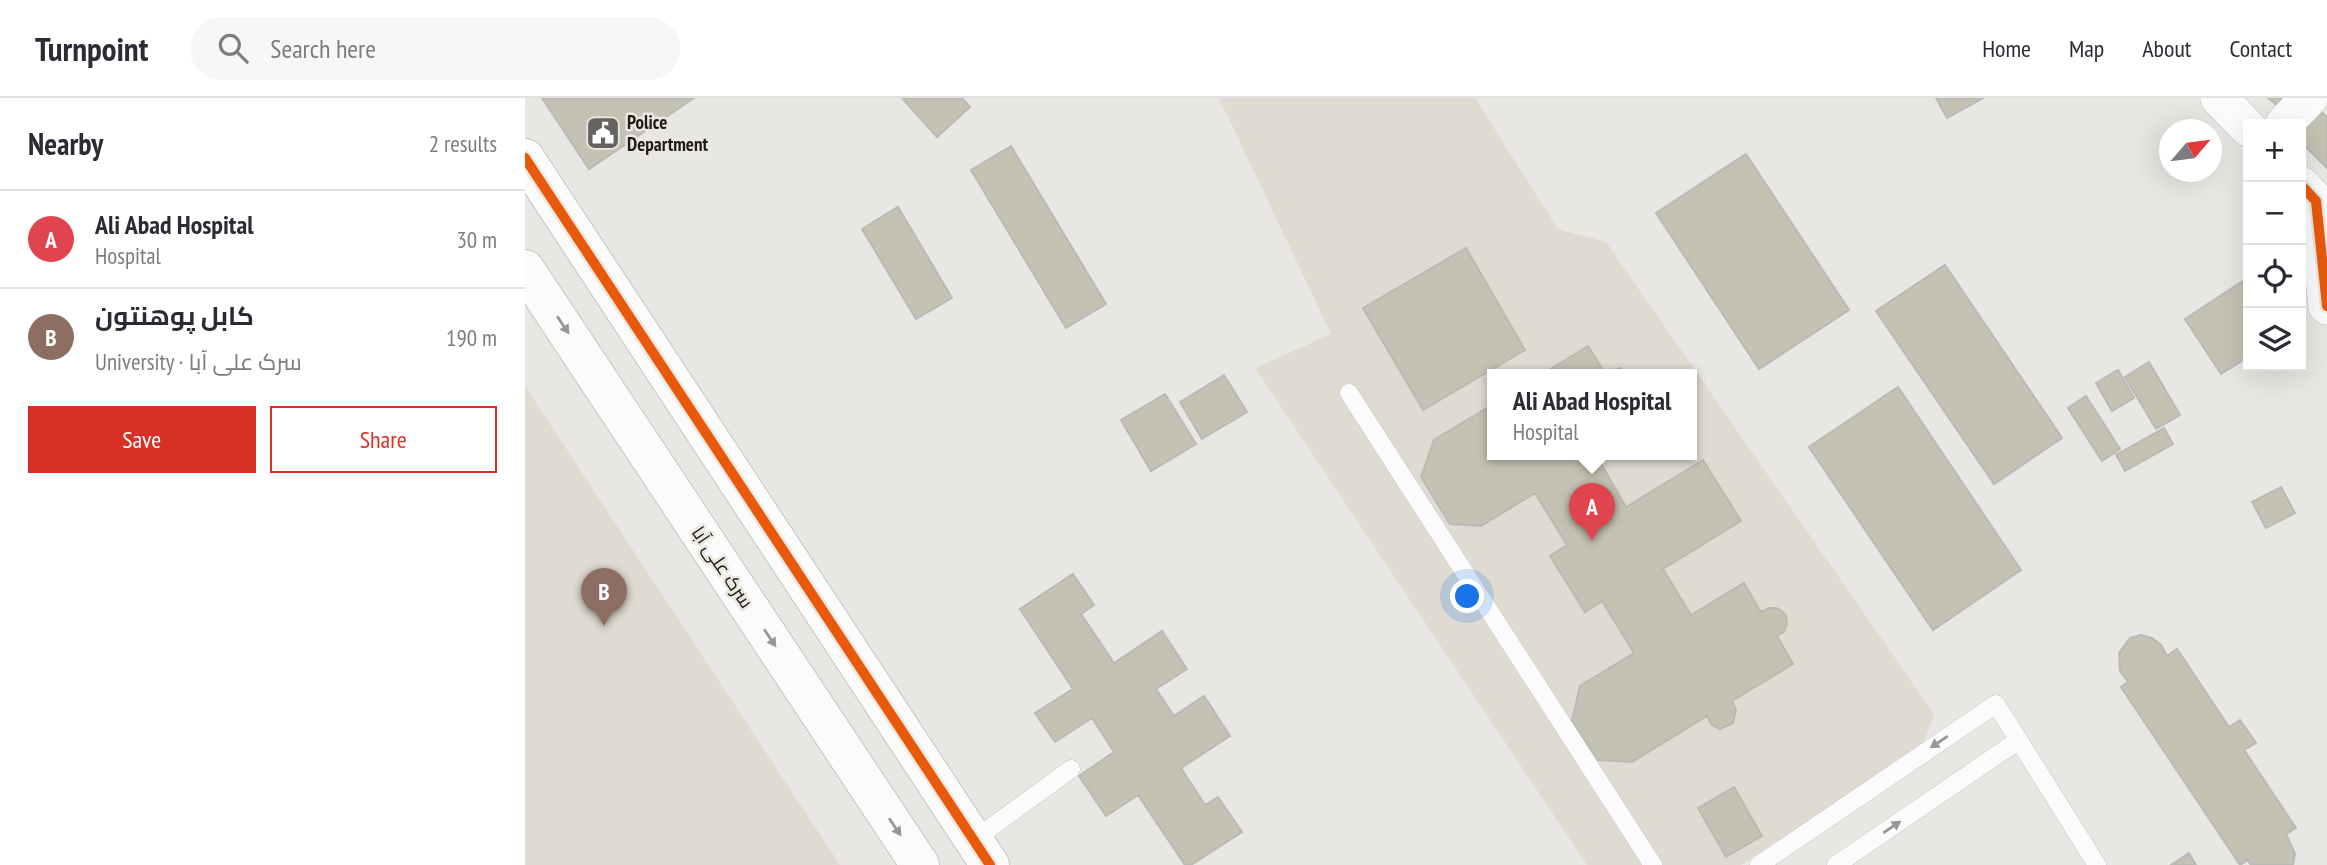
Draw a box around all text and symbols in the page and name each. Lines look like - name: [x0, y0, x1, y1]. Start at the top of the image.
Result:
- search box: [190, 17, 680, 80]
- text: Turnpoint: [35, 27, 148, 70]
- icon: search: [214, 29, 252, 67]
- text: Search here: [270, 32, 376, 65]
- text: Home: [1982, 33, 2031, 64]
- text: Map: [2069, 33, 2104, 64]
- text: About: [2142, 33, 2191, 64]
- text: Contact: [2229, 33, 2292, 64]
- place label: Police Department: [627, 110, 708, 156]
- public building icon: Police Department: [584, 114, 622, 152]
- north arrow: [2159, 119, 2222, 182]
- map controls: [2243, 119, 2306, 371]
- button: +: [2243, 119, 2306, 182]
- text: Nearby: [28, 124, 103, 163]
- text: 2 results: [429, 129, 497, 158]
- button: −: [2243, 182, 2306, 245]
- text: Ali Abad Hospital: [95, 208, 253, 241]
- text: A: [45, 225, 57, 254]
- text: 30 m: [456, 225, 497, 254]
- text: Hospital: [95, 241, 161, 270]
- button: locate: [2243, 245, 2306, 308]
- text: کابل پوهنتون: [95, 299, 254, 332]
- button: layers: [2243, 308, 2306, 371]
- one-way arrow: [556, 316, 569, 335]
- text: B: [45, 323, 57, 352]
- text: 190 m: [446, 323, 497, 352]
- text: University · سرک علی آبا: [95, 347, 302, 376]
- popup: [1487, 369, 1697, 460]
- text: Ali Abad Hospital: [1513, 384, 1671, 417]
- button: Save: [28, 406, 256, 473]
- button: Share: [270, 406, 497, 473]
- text: Hospital: [1513, 417, 1579, 446]
- pin: A: [1569, 483, 1615, 541]
- street label: سرک علی آبا: [687, 521, 759, 613]
- pin: B: [581, 568, 627, 626]
- your location: [1450, 579, 1484, 613]
- one-way arrow: [763, 628, 776, 647]
- one-way arrow: [1930, 735, 1948, 749]
- one-way arrow: [888, 818, 901, 837]
- one-way arrow: [1882, 820, 1902, 833]

